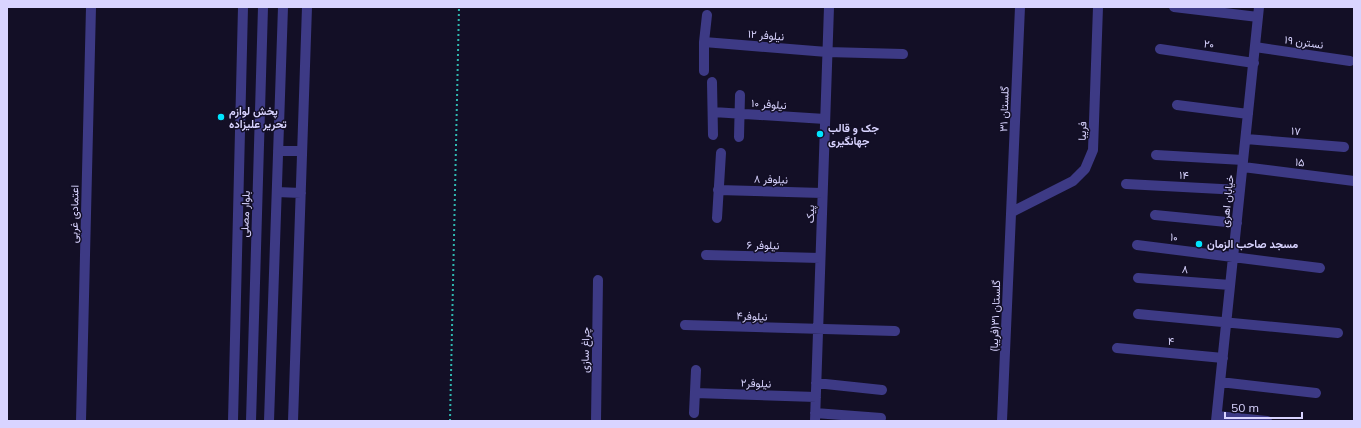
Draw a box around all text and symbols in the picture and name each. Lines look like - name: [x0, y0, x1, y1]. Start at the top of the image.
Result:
- street label: نیلوفر ۱۲: [747, 26, 785, 44]
- street label: نسترن ۱۹: [1284, 32, 1324, 52]
- street label: ۲۰: [1203, 36, 1215, 52]
- street label: گلستان ۳۱: [996, 86, 1012, 132]
- street label: نیلوفر ۱۰: [751, 96, 787, 112]
- place label: پخش لوازم تحریر علیزاده: [229, 104, 287, 131]
- marker: پخش لوازم تحریر علیزاده: [216, 112, 226, 122]
- place label: جک و قالب جهانگیری: [828, 121, 879, 148]
- street label: فریبا: [1075, 121, 1089, 141]
- street label: ۱۷: [1291, 124, 1302, 138]
- marker: جک و قالب جهانگیری: [815, 129, 825, 139]
- street label: ۱۵: [1294, 154, 1306, 170]
- street label: ۱۴: [1179, 168, 1189, 182]
- street label: نیلوفر ۸: [754, 171, 788, 187]
- street label: خیابان اهری: [1217, 174, 1237, 228]
- street label: اعتمادی غربی: [66, 185, 82, 243]
- street label: بلوار مصلی: [237, 190, 253, 238]
- street label: پیک: [803, 204, 818, 223]
- street label: ۱۰: [1169, 230, 1179, 244]
- place label: مسجد صاحب الزمان: [1207, 237, 1298, 251]
- street label: نیلوفر ۶: [746, 238, 780, 252]
- marker: مسجد صاحب الزمان: [1194, 239, 1204, 249]
- street label: ۸: [1181, 262, 1189, 276]
- street label: گلستان ۳۱(فریبا): [987, 280, 1003, 352]
- street label: نیلوفر۴: [736, 308, 768, 324]
- street label: چراغ سازی: [578, 327, 593, 373]
- street label: ۴: [1167, 334, 1175, 348]
- street label: نیلوفر۲: [740, 375, 772, 391]
- scale bar: [1225, 394, 1302, 420]
- text: 50 m: [1231, 400, 1259, 415]

